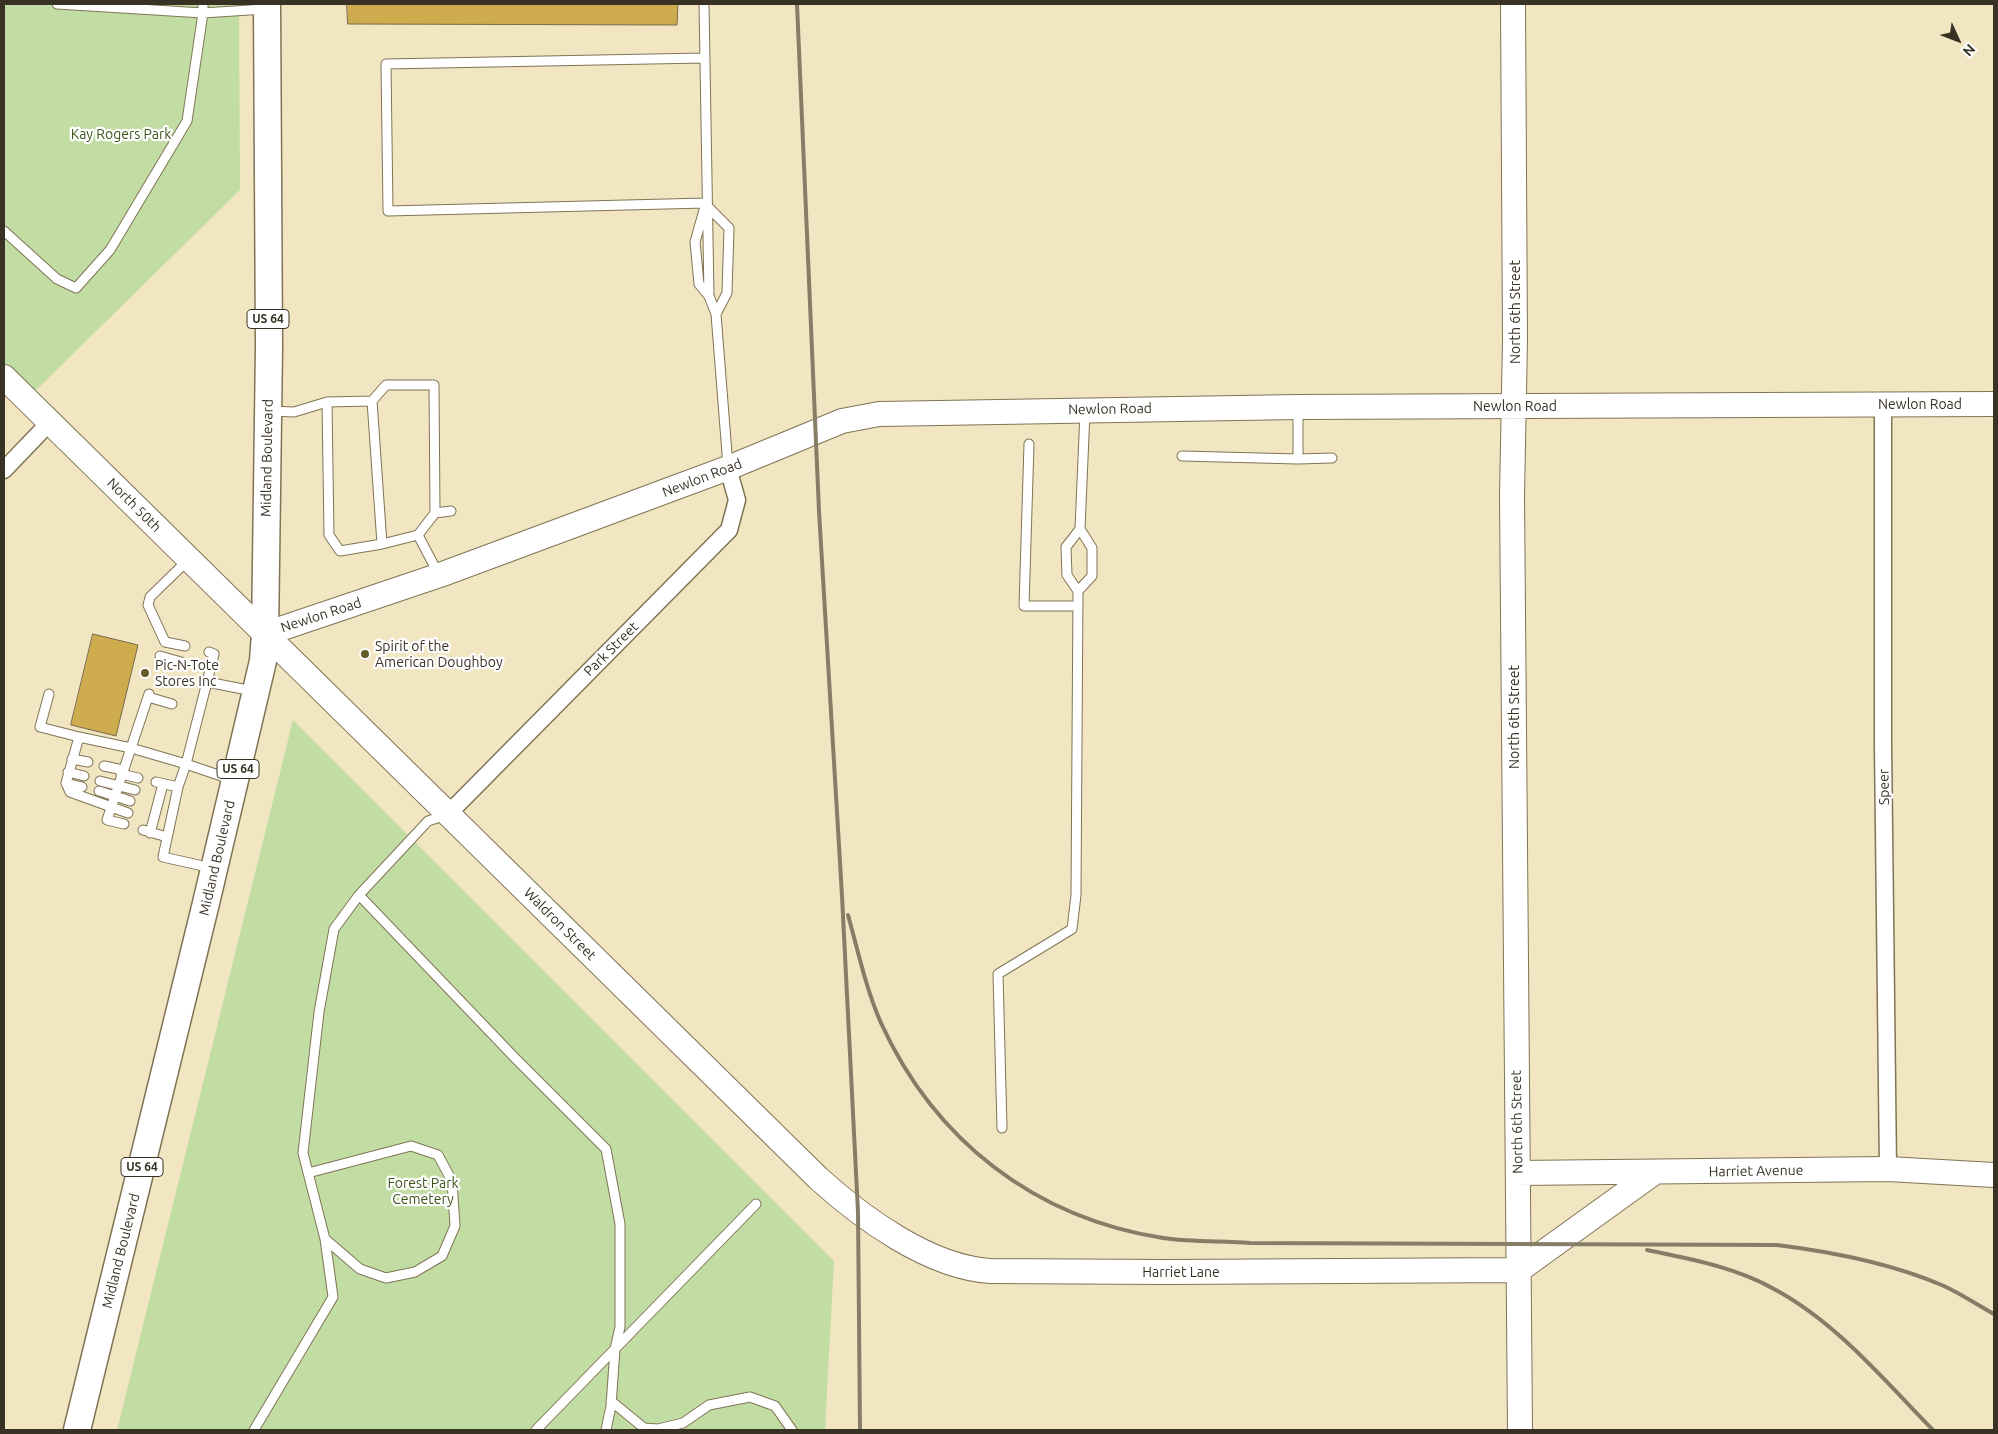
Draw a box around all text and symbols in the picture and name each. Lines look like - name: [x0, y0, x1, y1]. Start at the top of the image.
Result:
- north arrow: [1933, 15, 1983, 65]
- text: N: [1960, 41, 1978, 60]
- park label: Kay Rogers Park: [71, 126, 171, 142]
- street label: North 6th Street: [1507, 260, 1523, 364]
- road number: US 64: [247, 310, 289, 328]
- street label: Newlon Road: [1878, 396, 1962, 412]
- street label: Newlon Road: [1473, 398, 1557, 414]
- street label: Midland Boulevard: [258, 399, 276, 517]
- street label: Newlon Road: [1068, 400, 1152, 418]
- street label: Newlon Road: [660, 455, 744, 501]
- street label: North 50th: [103, 474, 165, 536]
- street label: Newlon Road: [278, 594, 364, 636]
- street label: Park Street: [580, 618, 642, 680]
- place label: Spirit of the American Doughboy: [375, 638, 503, 670]
- marker: Spirit of the American Doughboy: [359, 648, 371, 660]
- place label: Pic-N-Tote Stores Inc: [155, 657, 219, 690]
- street label: North 6th Street: [1506, 665, 1522, 769]
- marker: Pic-N-Tote Stores Inc: [139, 667, 151, 679]
- road number: US 64: [217, 760, 259, 779]
- street label: Speer: [1875, 769, 1893, 805]
- street label: Midland Boulevard: [196, 799, 238, 917]
- street label: Waldron Street: [520, 884, 600, 964]
- street label: North 6th Street: [1508, 1070, 1526, 1174]
- road number: US 64: [121, 1158, 163, 1176]
- street label: Harriet Avenue: [1709, 1162, 1803, 1180]
- park label: Forest Park Cemetery: [387, 1175, 459, 1208]
- street label: Midland Boulevard: [99, 1192, 143, 1310]
- street label: Harriet Lane: [1142, 1264, 1220, 1280]

